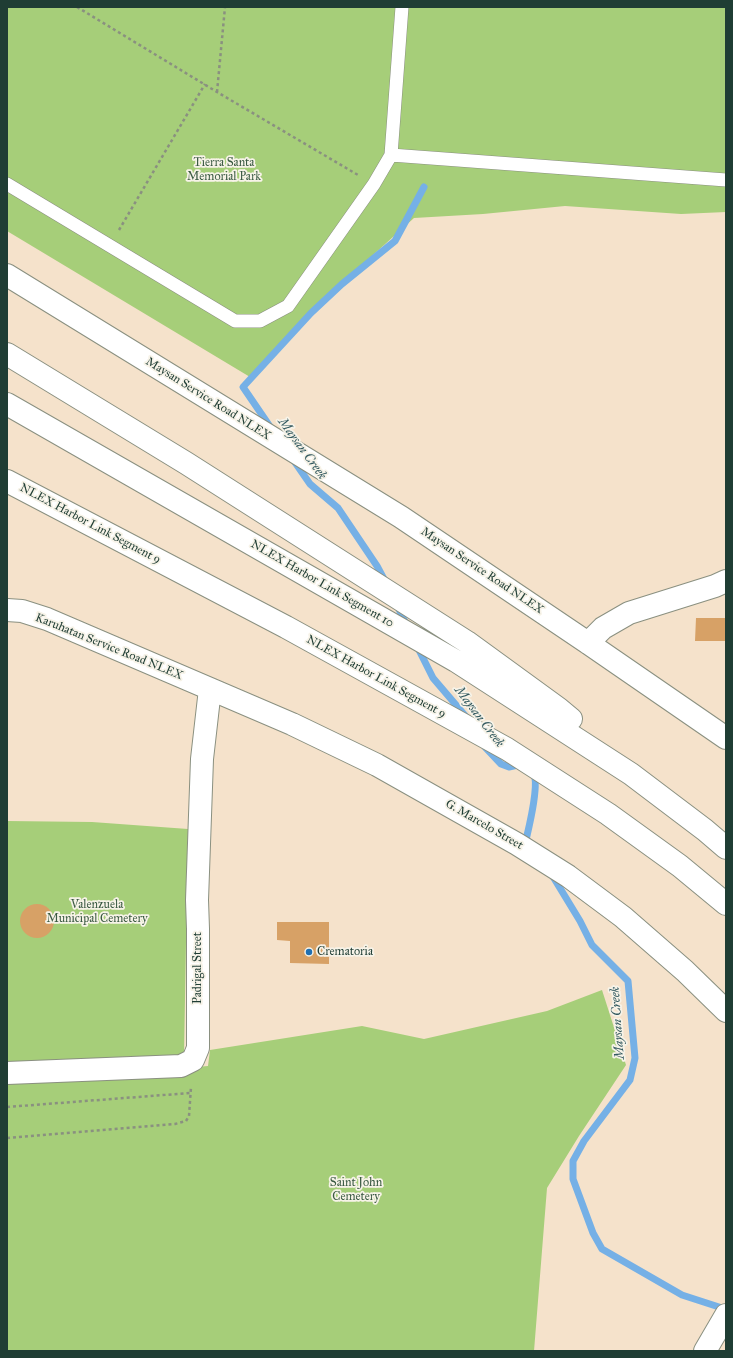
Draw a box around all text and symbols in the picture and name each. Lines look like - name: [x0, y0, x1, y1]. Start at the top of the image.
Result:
- park label: Tierra Santa Memorial Park: [187, 156, 261, 184]
- street label: Maysan Service Road NLEX: [143, 355, 273, 443]
- water label: Maysan Creek: [274, 415, 330, 483]
- street label: NLEX Harbor Link Segment 9: [17, 481, 163, 567]
- street label: Maysan Service Road NLEX: [418, 525, 546, 617]
- street label: NLEX Harbor Link Segment 10: [248, 537, 396, 631]
- street label: Karuhatan Service Road NLEX: [33, 611, 185, 683]
- street label: NLEX Harbor Link Segment 9: [304, 633, 448, 721]
- water label: Maysan Creek: [451, 683, 507, 751]
- street label: G. Marcelo Street: [443, 797, 525, 853]
- park label: Valenzuela Municipal Cemetery: [46, 898, 148, 926]
- street label: Padrigal Street: [191, 932, 205, 1004]
- place label: Crematoria: [317, 945, 373, 959]
- marker: Crematoria: [304, 947, 314, 957]
- water label: Maysan Creek: [608, 986, 628, 1060]
- park label: Saint John Cemetery: [330, 1176, 382, 1204]

